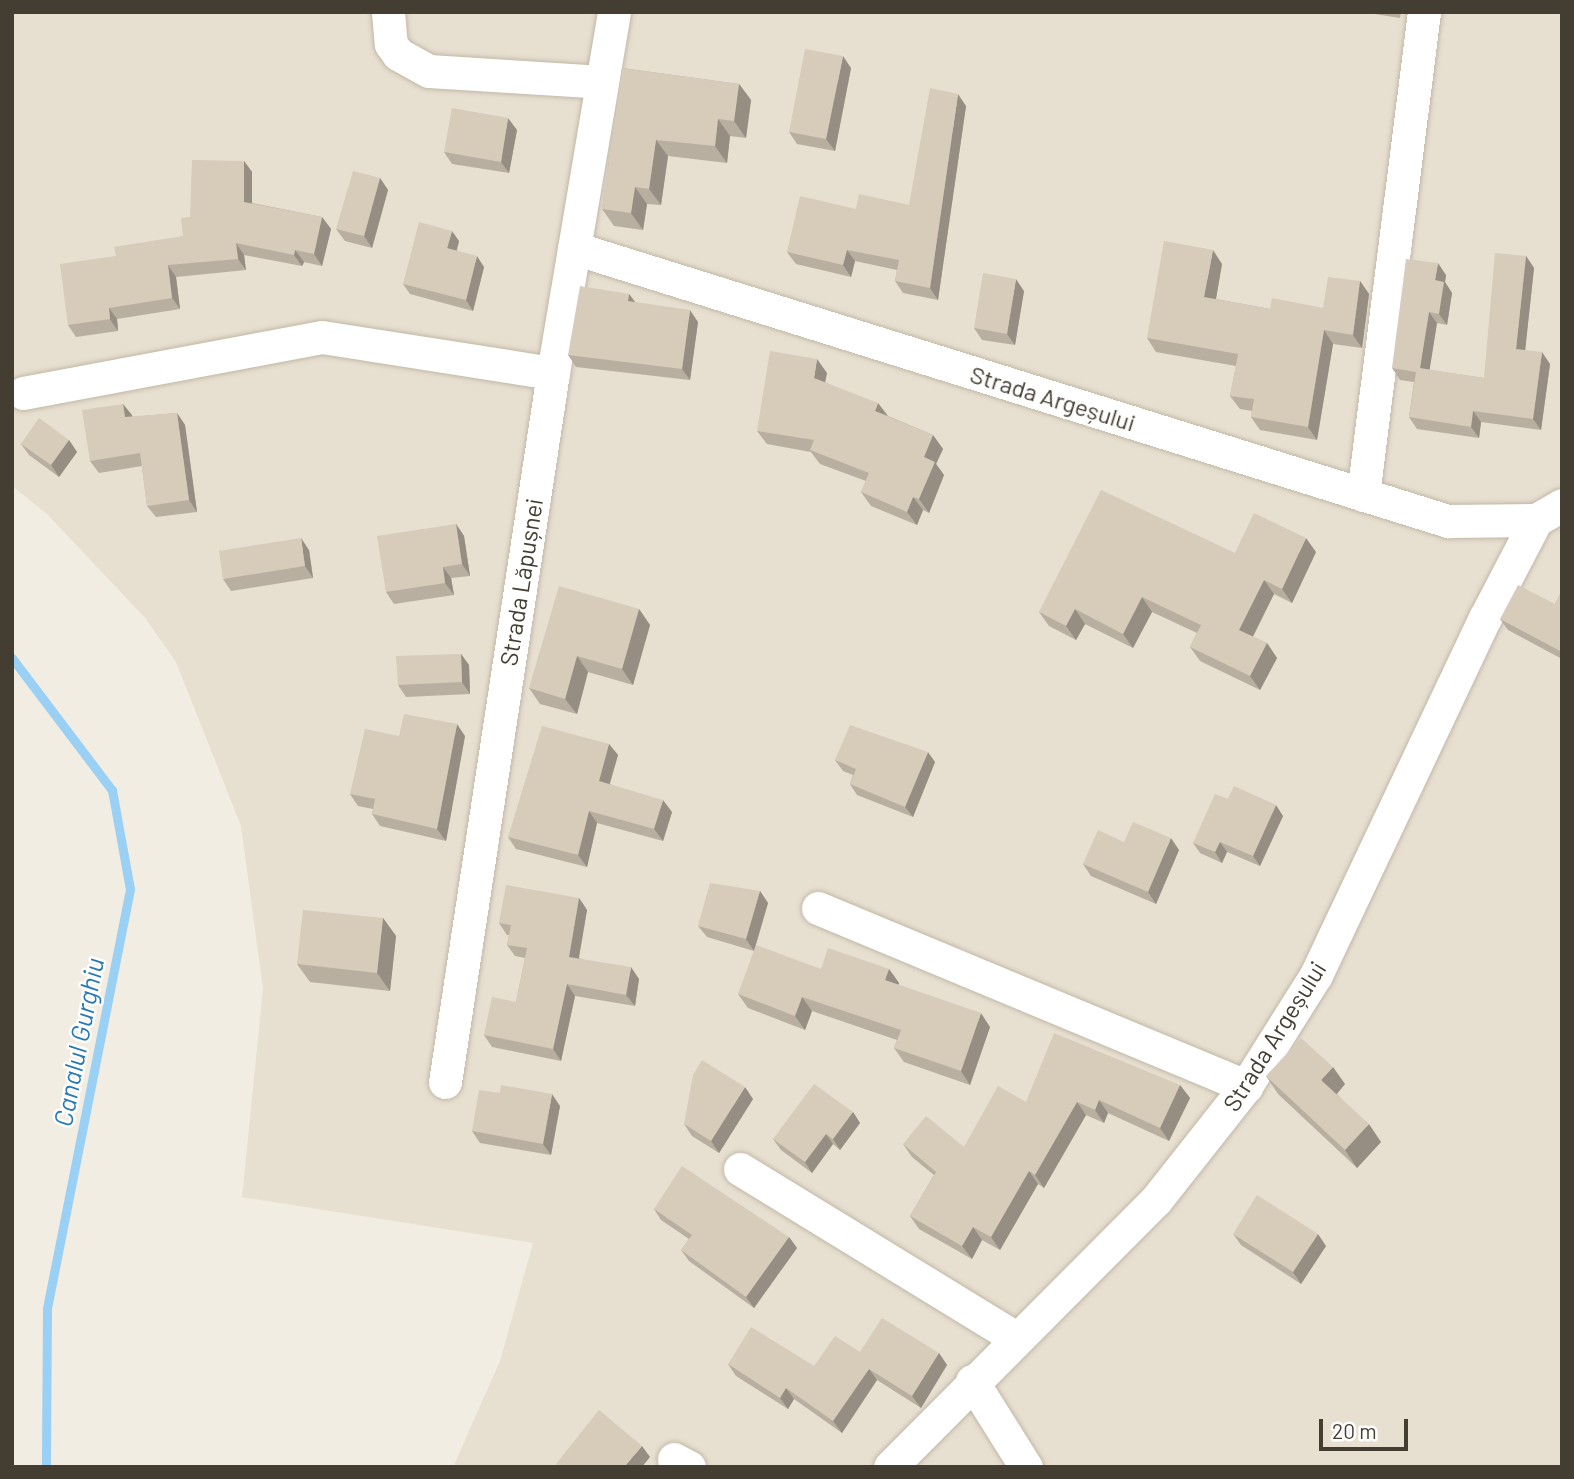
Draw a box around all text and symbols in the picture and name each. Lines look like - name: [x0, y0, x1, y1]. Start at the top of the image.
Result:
- street label: Strada Argeșului: [967, 359, 1139, 437]
- street label: Strada Lăpușnei: [494, 496, 548, 668]
- water label: Canalul Gurghiu: [46, 955, 110, 1129]
- street label: Strada Argeșului: [1216, 956, 1332, 1116]
- scale bar: [1322, 1406, 1411, 1450]
- text: 20 m: [1332, 1418, 1377, 1443]

